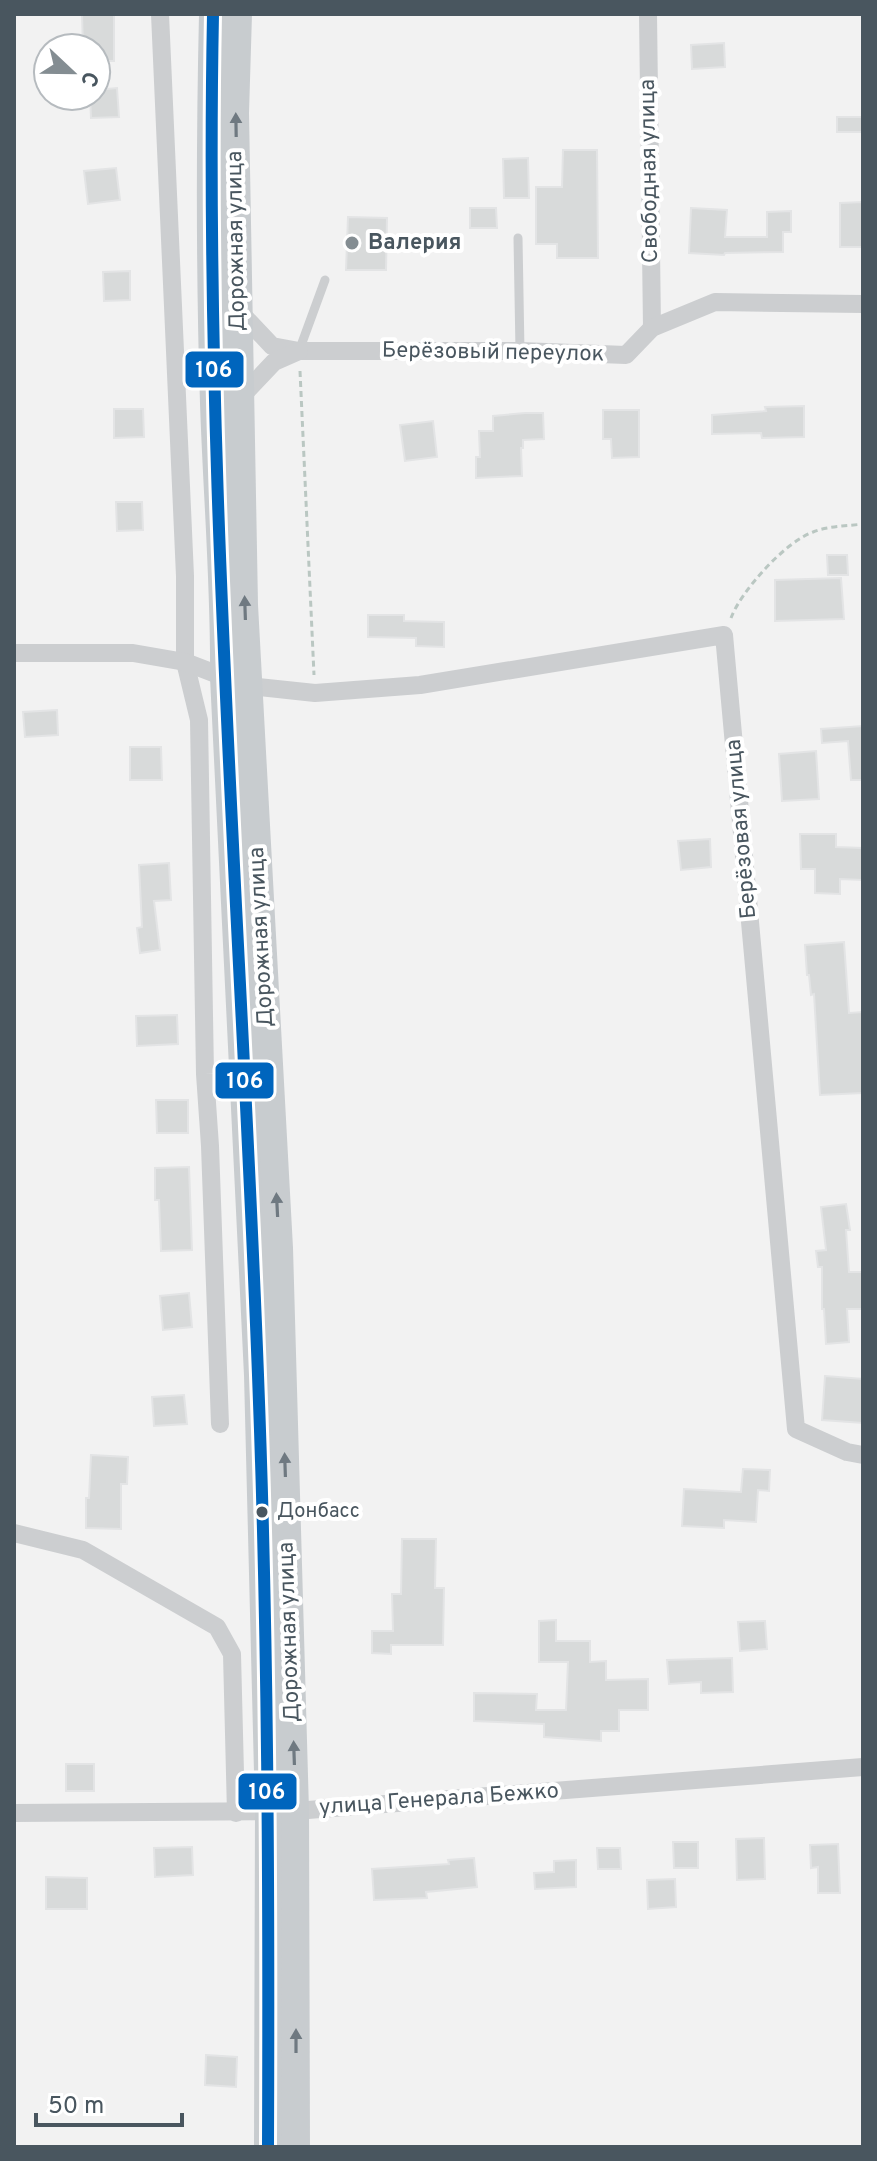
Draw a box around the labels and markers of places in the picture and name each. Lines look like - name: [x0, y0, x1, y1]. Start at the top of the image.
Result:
- place label: Валерия: [368, 230, 461, 257]
- marker: Валерия: [343, 234, 361, 252]
- place label: Донбасс: [277, 1499, 360, 1525]
- marker: Донбасс: [254, 1504, 270, 1520]

